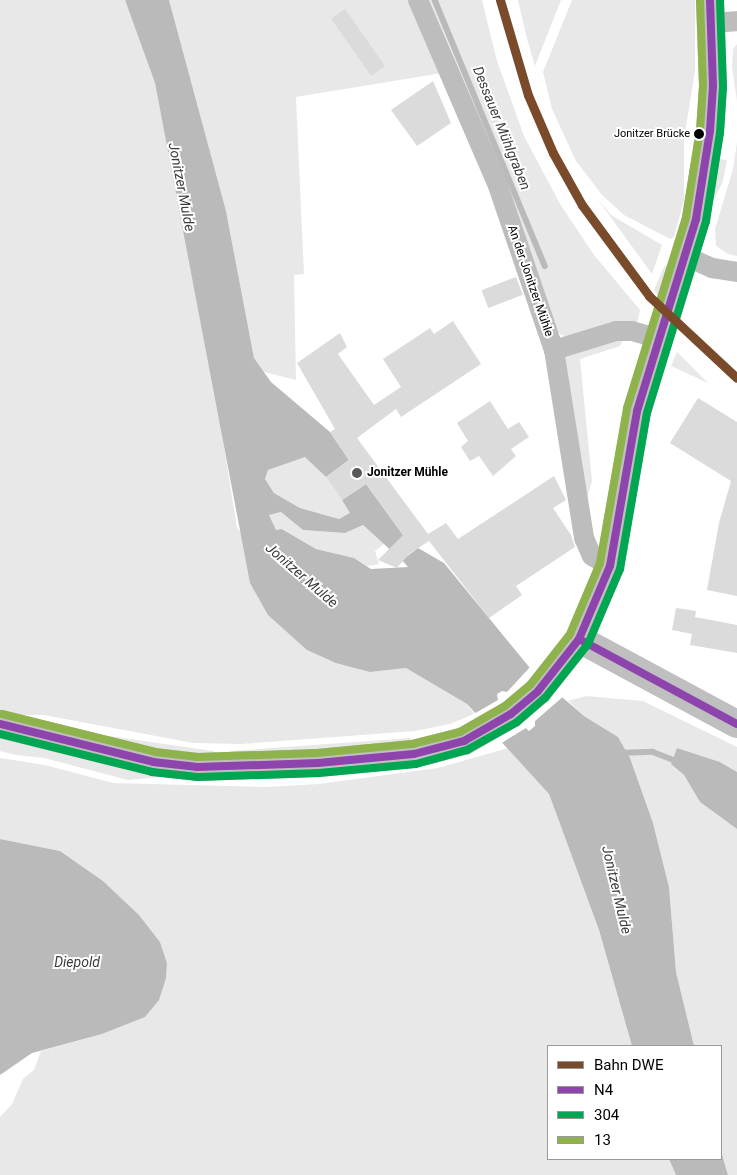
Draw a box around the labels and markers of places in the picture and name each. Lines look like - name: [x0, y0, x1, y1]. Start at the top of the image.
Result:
- place label: Jonitzer Brücke: [614, 127, 690, 141]
- marker: Jonitzer Brücke: [694, 129, 704, 139]
- place label: Jonitzer Mühle: [367, 466, 448, 480]
- marker: Jonitzer Mühle: [351, 467, 363, 479]

